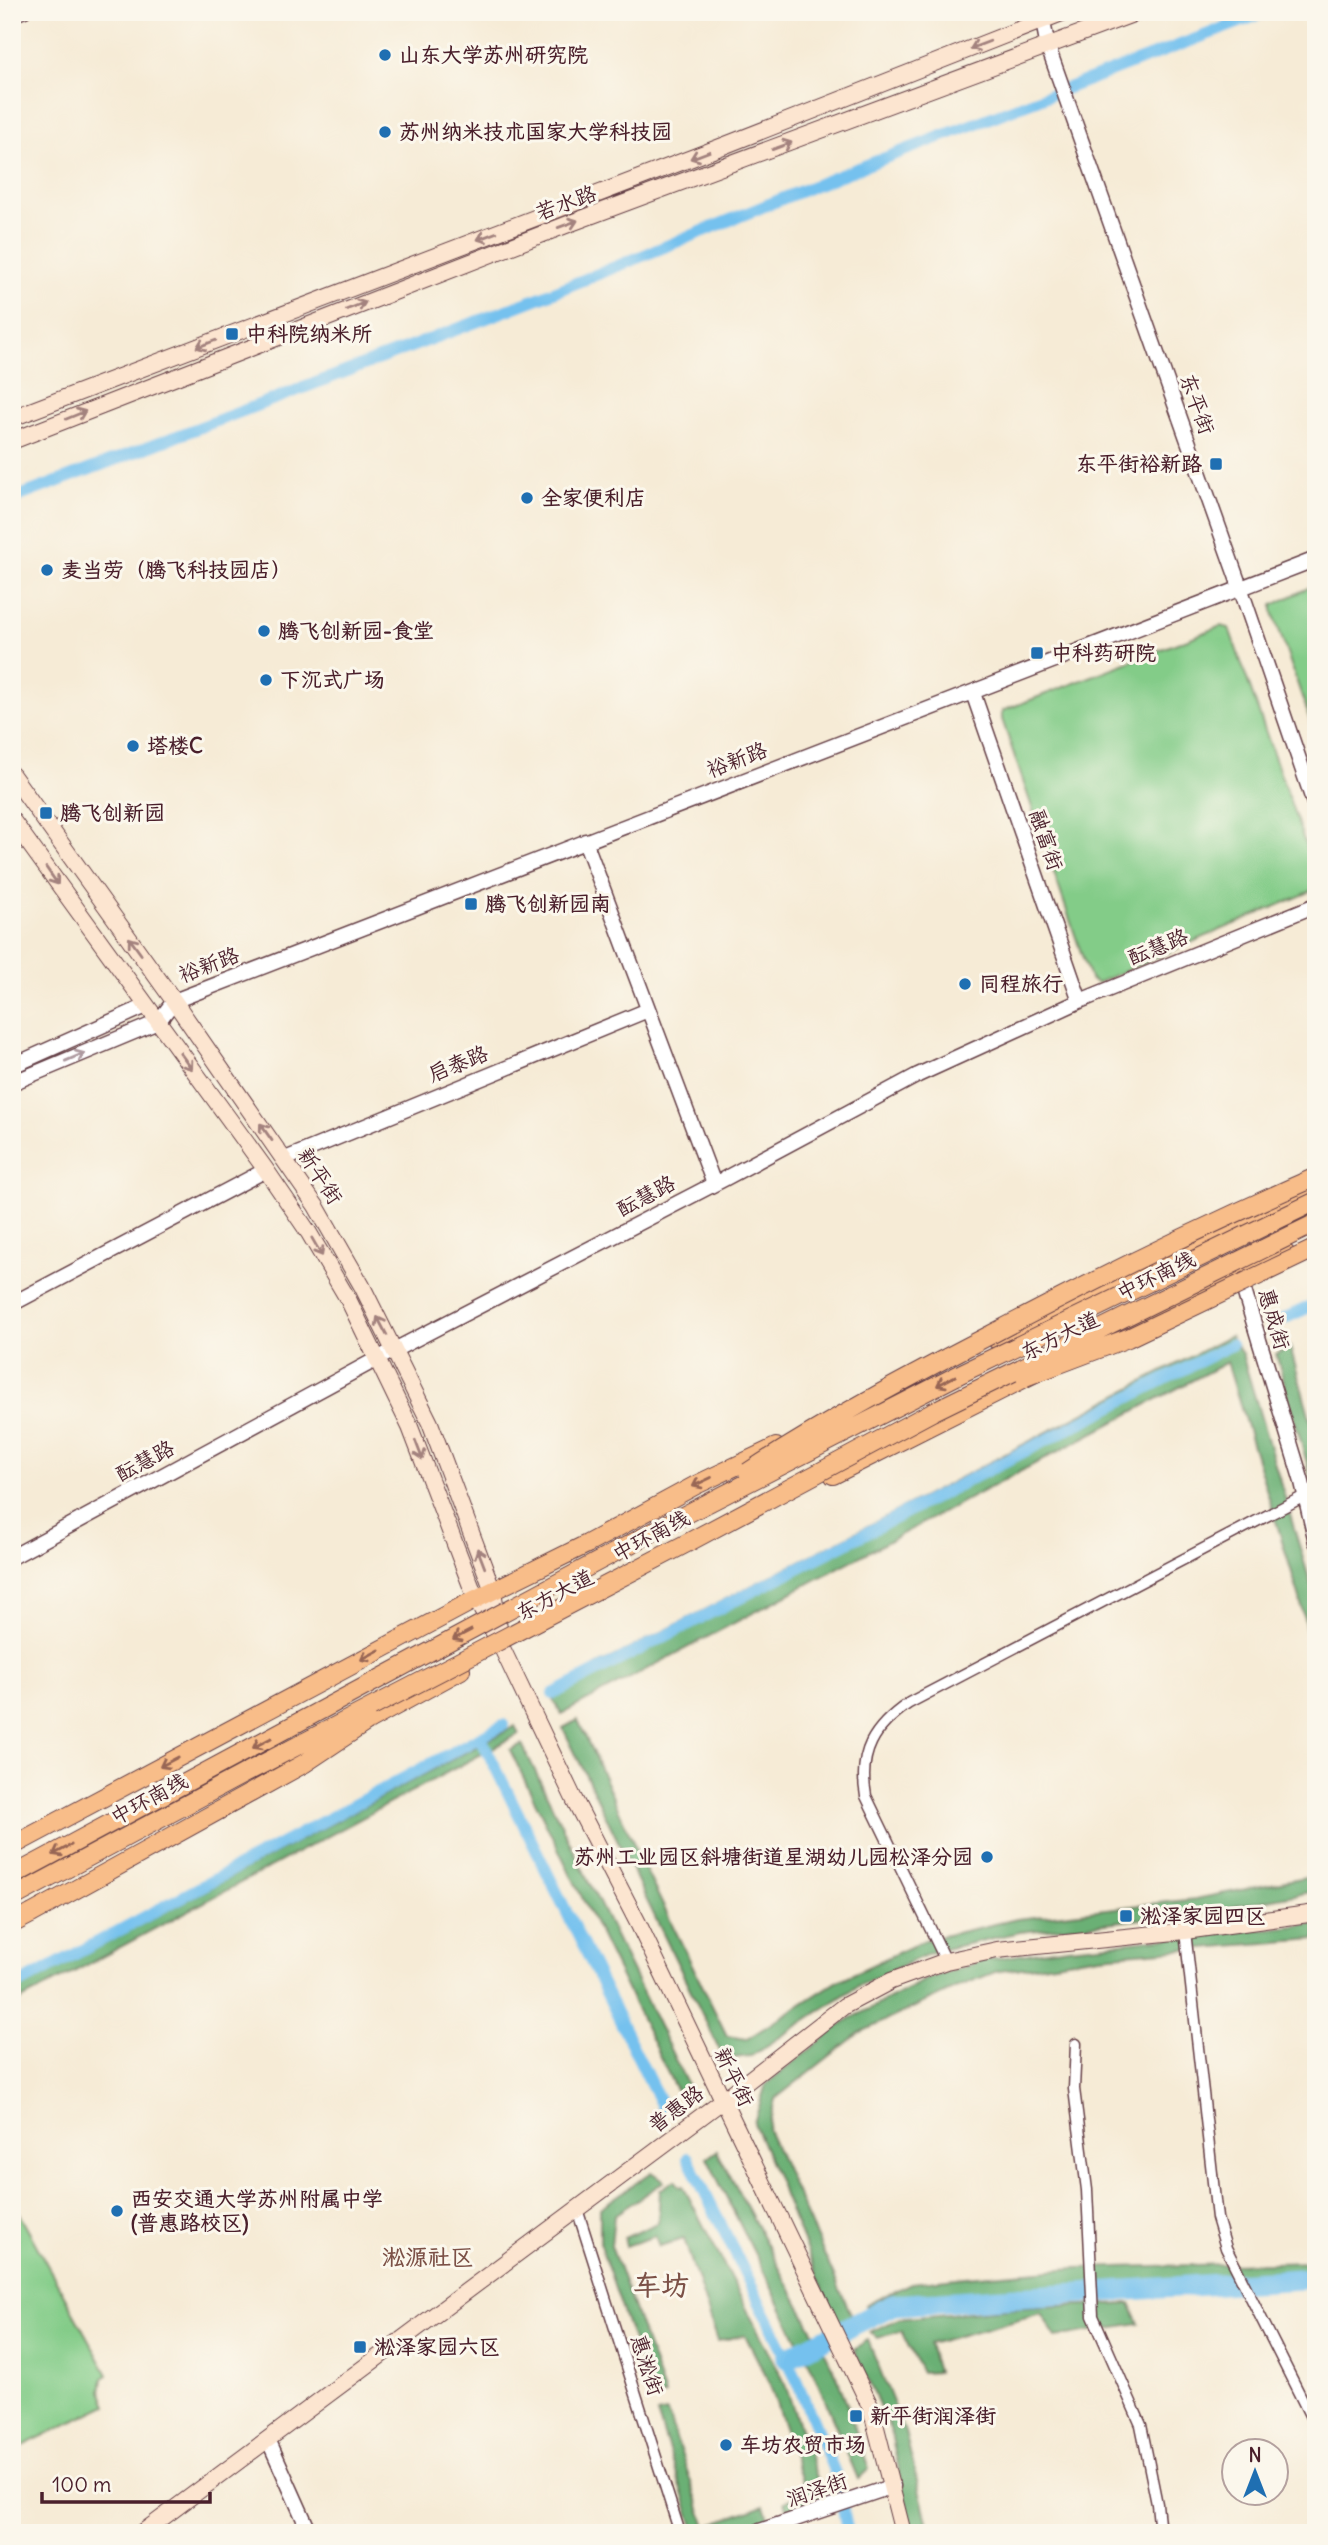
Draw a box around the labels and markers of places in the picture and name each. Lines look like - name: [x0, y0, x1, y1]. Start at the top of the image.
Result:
- place label: 山东大学苏州研究院: [399, 41, 588, 68]
- marker: 山东大学苏州研究院: [377, 47, 393, 63]
- place label: 苏州纳米技术国家大学科技园: [399, 118, 672, 145]
- marker: 苏州纳米技术国家大学科技园: [377, 124, 393, 140]
- place label: 中科院纳米所: [246, 320, 372, 347]
- marker: 中科院纳米所: [224, 326, 240, 342]
- place label: 东平街裕新路: [1076, 450, 1202, 477]
- marker: 东平街裕新路: [1208, 456, 1224, 472]
- place label: 全家便利店: [541, 484, 646, 511]
- marker: 全家便利店: [519, 490, 535, 506]
- place label: 麦当劳（腾飞科技园店）: [61, 556, 292, 583]
- marker: 麦当劳（腾飞科技园店）: [39, 562, 55, 578]
- place label: 腾飞创新园-食堂: [278, 617, 434, 644]
- marker: 腾飞创新园-食堂: [256, 623, 272, 639]
- place label: 中科药研院: [1051, 639, 1156, 666]
- marker: 中科药研院: [1029, 645, 1045, 661]
- place label: 下沉式广场: [280, 666, 385, 693]
- marker: 下沉式广场: [258, 672, 274, 688]
- place label: 塔楼C: [147, 732, 203, 759]
- marker: 塔楼C: [125, 738, 141, 754]
- place label: 腾飞创新园: [60, 799, 165, 826]
- marker: 腾飞创新园: [38, 805, 54, 821]
- place label: 腾飞创新园南: [485, 890, 611, 917]
- marker: 腾飞创新园南: [463, 896, 479, 912]
- place label: 同程旅行: [979, 970, 1063, 997]
- marker: 同程旅行: [957, 976, 973, 992]
- place label: 苏州工业园区斜塘街道星湖幼儿园松泽分园: [574, 1843, 973, 1870]
- marker: 苏州工业园区斜塘街道星湖幼儿园松泽分园: [979, 1849, 995, 1865]
- place label: 淞泽家园四区: [1140, 1902, 1266, 1929]
- marker: 淞泽家园四区: [1118, 1908, 1134, 1924]
- place label: 西安交通大学苏州附属中学 (普惠路校区): [131, 2185, 383, 2236]
- marker: 西安交通大学苏州附属中学 (普惠路校区): [109, 2203, 125, 2219]
- place label: 淞泽家园六区: [374, 2333, 500, 2360]
- marker: 淞泽家园六区: [352, 2339, 368, 2355]
- place label: 新平街润泽街: [870, 2402, 996, 2429]
- marker: 新平街润泽街: [848, 2408, 864, 2424]
- place label: 车坊农贸市场: [740, 2431, 866, 2458]
- marker: 车坊农贸市场: [718, 2437, 734, 2453]

